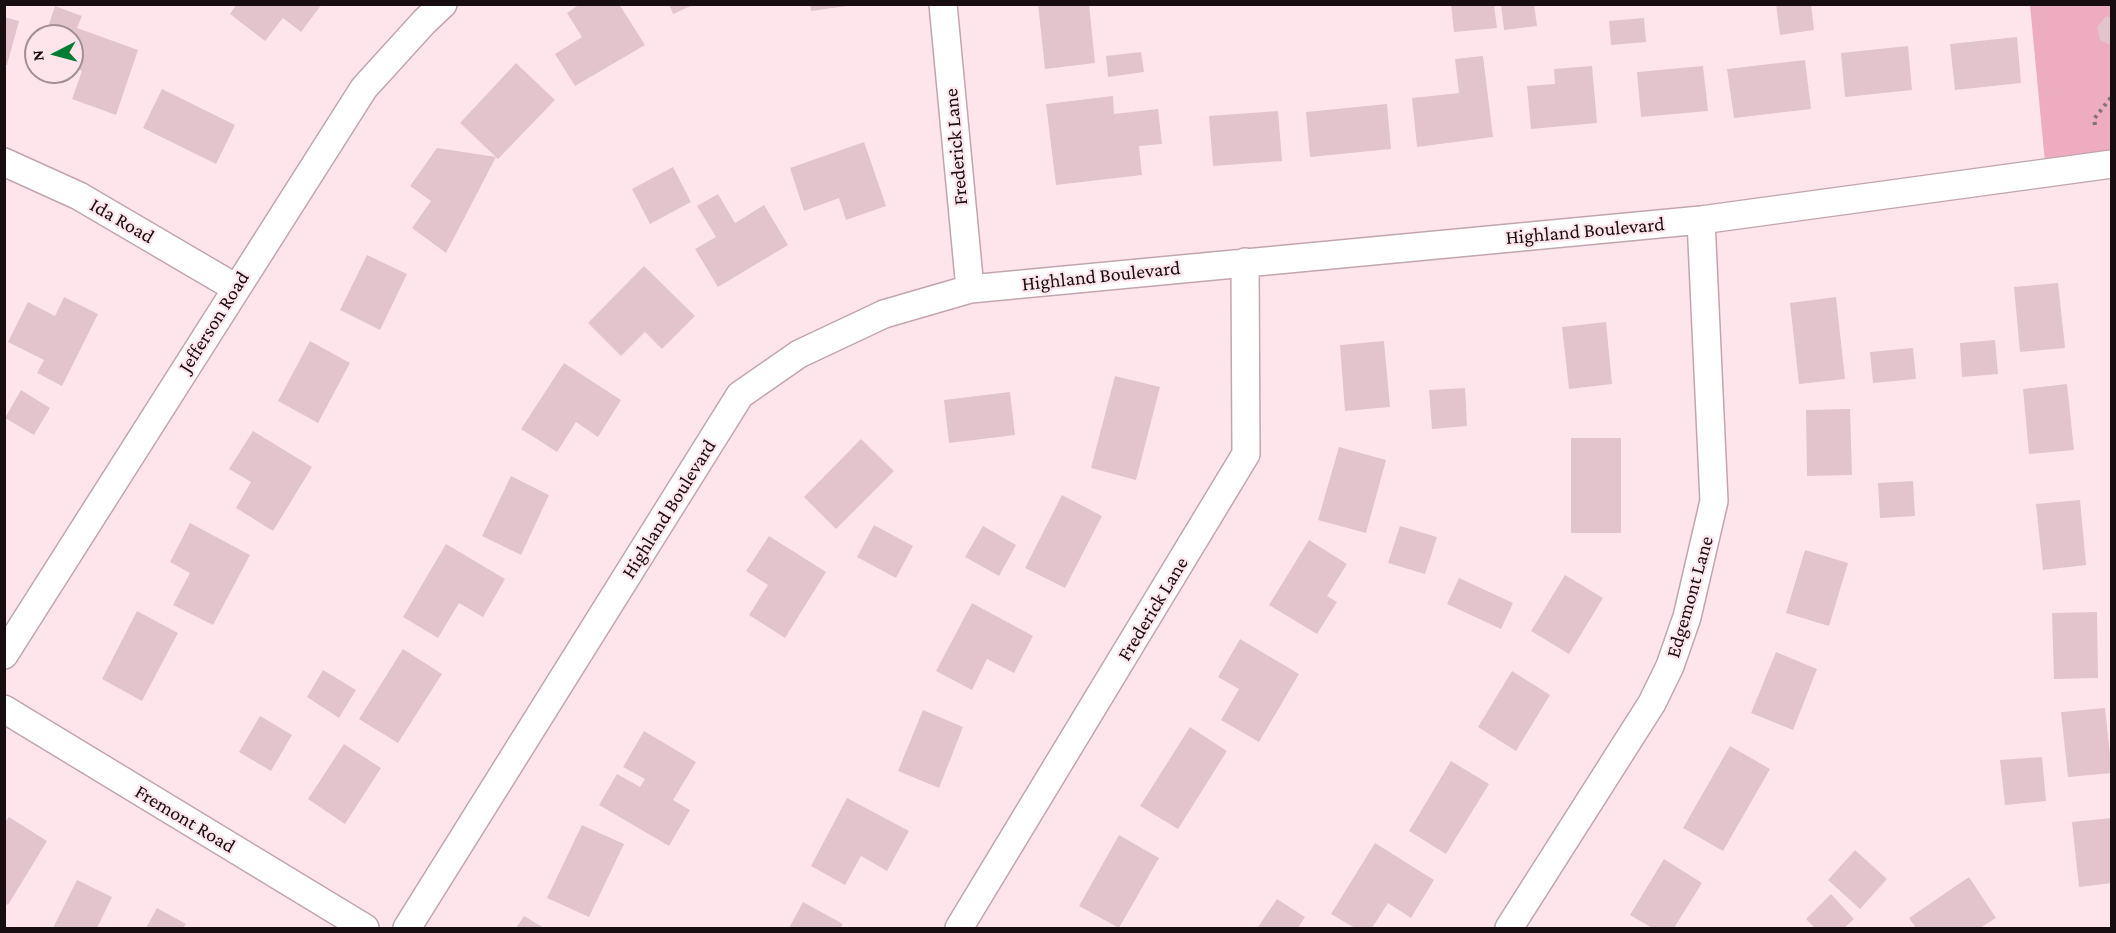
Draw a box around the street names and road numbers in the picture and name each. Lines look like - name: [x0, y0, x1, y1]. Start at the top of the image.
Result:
- street label: Frederick Lane: [939, 88, 973, 206]
- street label: Ida Road: [86, 193, 158, 249]
- street label: Highland Boulevard: [1505, 212, 1665, 250]
- street label: Highland Boulevard: [1021, 256, 1181, 296]
- street label: Jefferson Road: [173, 267, 255, 377]
- street label: Highland Boulevard: [617, 435, 721, 583]
- street label: Edgemont Lane: [1661, 533, 1719, 661]
- street label: Frederick Lane: [1113, 553, 1193, 665]
- street label: Fremont Road: [130, 780, 240, 858]

